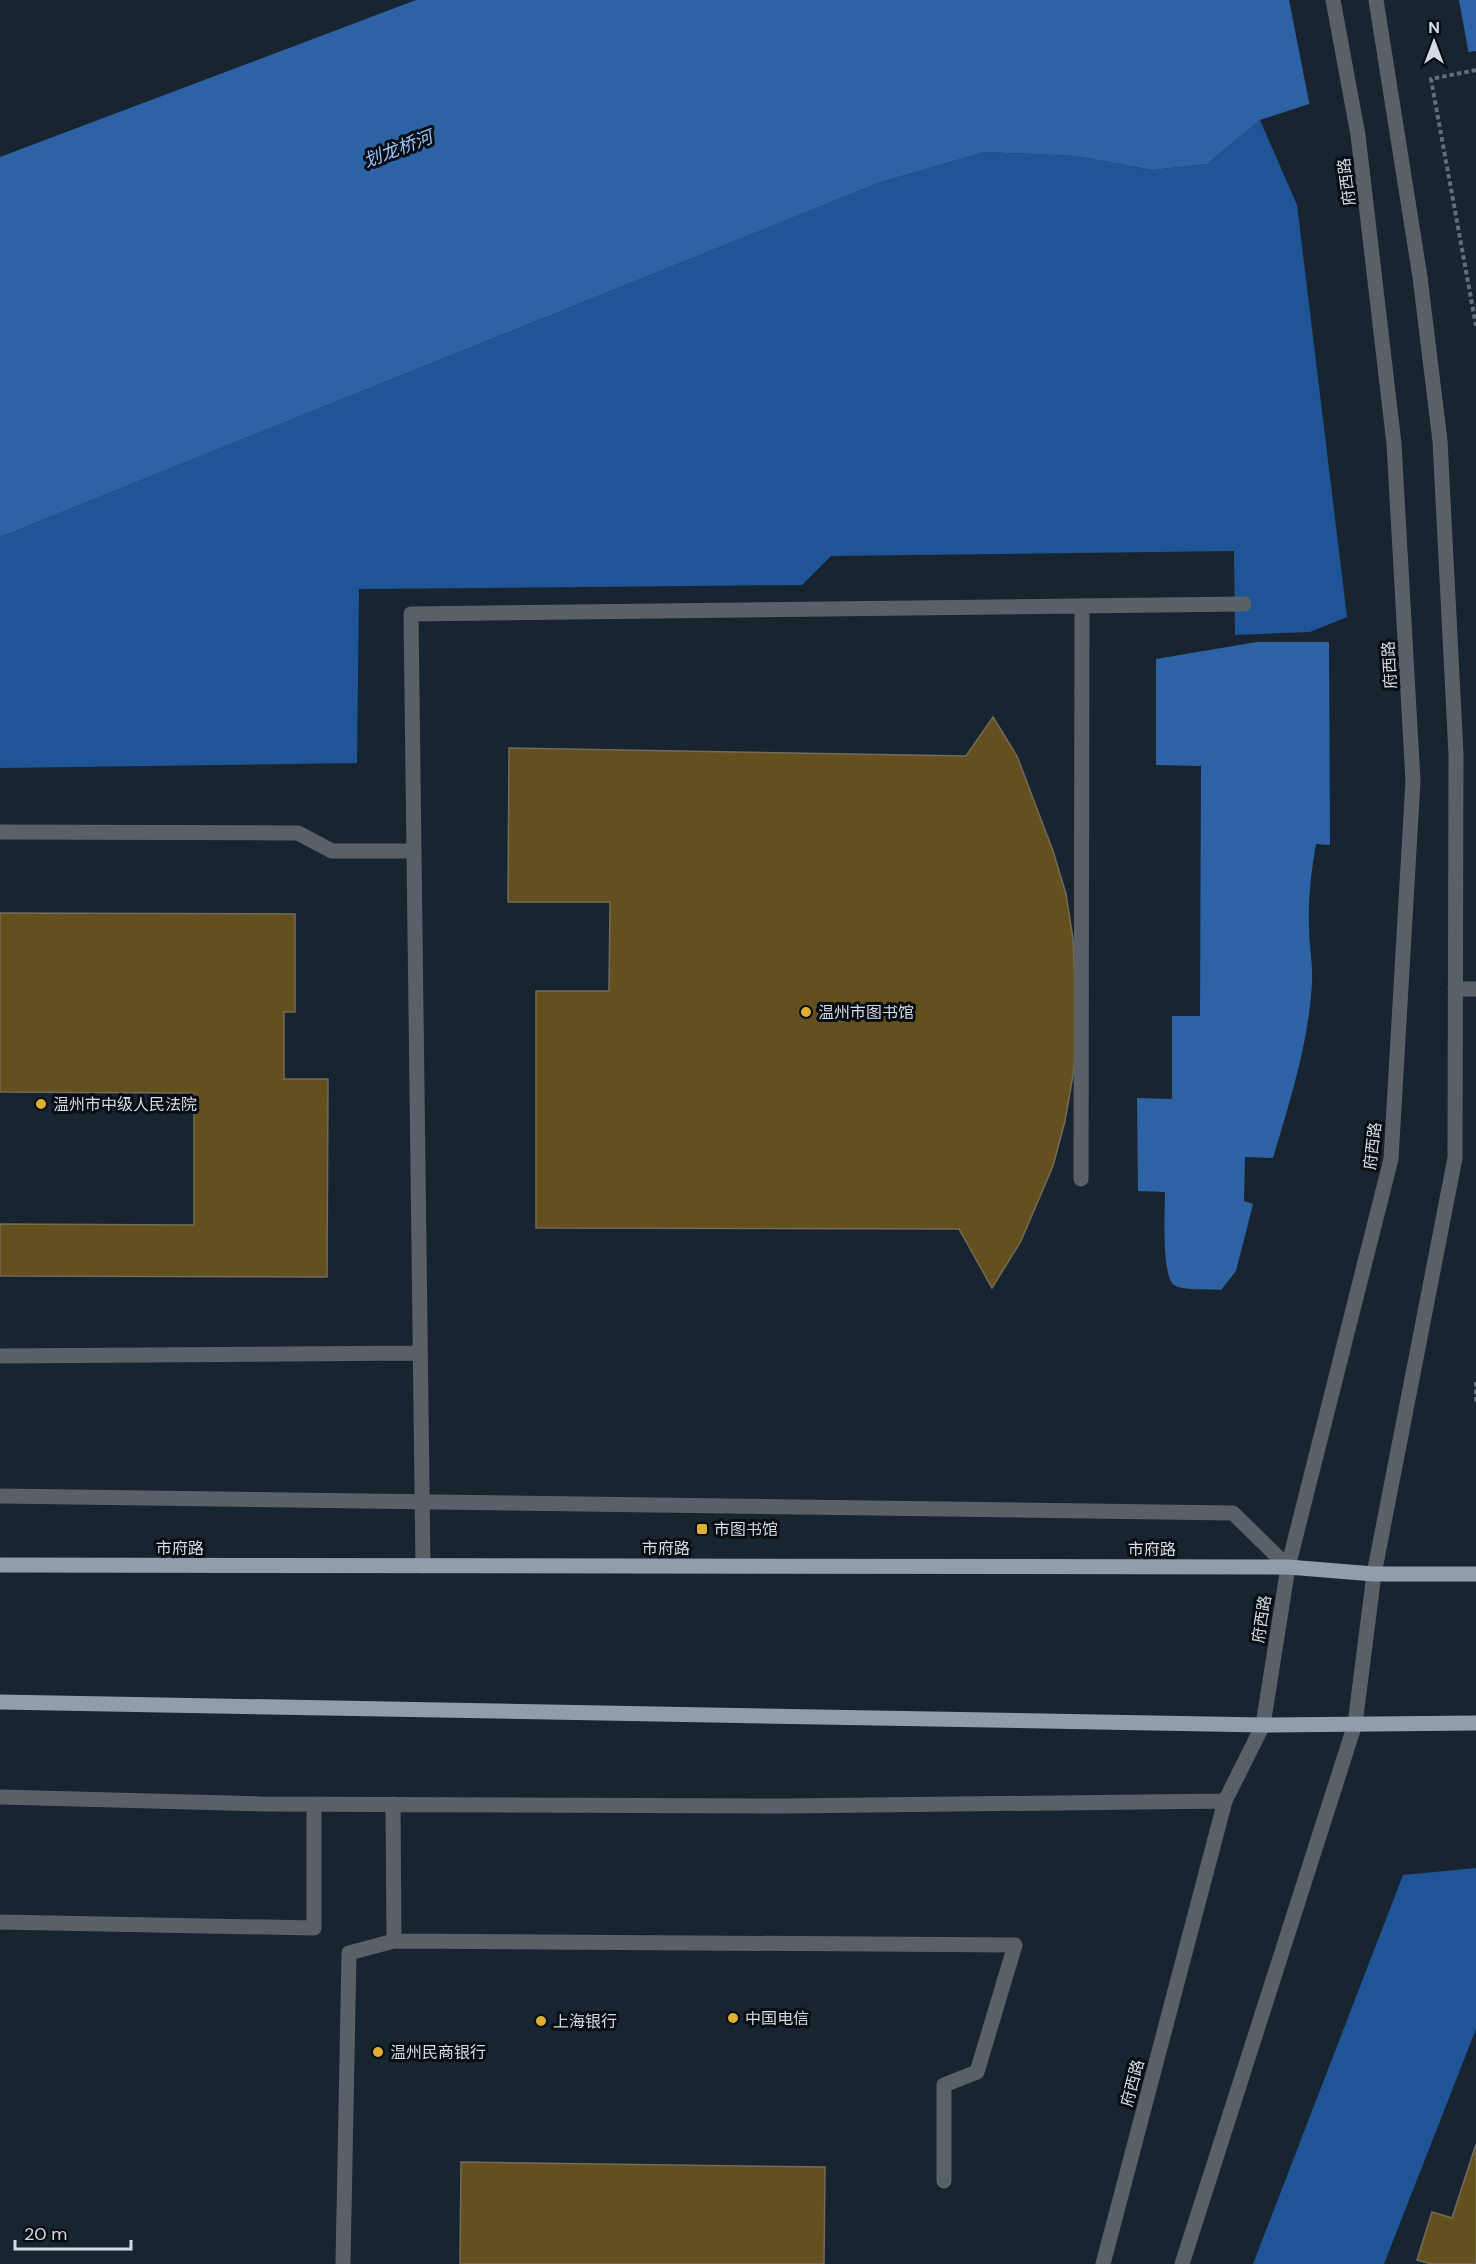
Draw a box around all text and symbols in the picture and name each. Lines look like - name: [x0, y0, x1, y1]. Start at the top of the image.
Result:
- north arrow: [1404, 12, 1464, 72]
- text: N: [1428, 17, 1440, 38]
- water label: 划龙桥河: [360, 124, 439, 173]
- street label: 府西路: [1333, 157, 1360, 207]
- street label: 府西路: [1378, 640, 1401, 689]
- place label: 温州市图书馆: [818, 1002, 914, 1023]
- marker: 温州市图书馆: [799, 1005, 813, 1019]
- place label: 温州市中级人民法院: [53, 1094, 197, 1115]
- marker: 温州市中级人民法院: [34, 1097, 48, 1111]
- street label: 府西路: [1359, 1121, 1386, 1171]
- place label: 市图书馆: [714, 1519, 778, 1540]
- marker: 市图书馆: [695, 1522, 709, 1536]
- street label: 市府路: [156, 1538, 204, 1559]
- street label: 市府路: [642, 1538, 690, 1559]
- street label: 市府路: [1128, 1539, 1176, 1560]
- street label: 府西路: [1247, 1594, 1276, 1644]
- place label: 中国电信: [745, 2008, 809, 2029]
- place label: 上海银行: [553, 2011, 617, 2032]
- marker: 中国电信: [726, 2011, 740, 2025]
- marker: 上海银行: [534, 2014, 548, 2028]
- place label: 温州民商银行: [390, 2042, 486, 2063]
- marker: 温州民商银行: [371, 2045, 385, 2059]
- street label: 府西路: [1116, 2057, 1149, 2109]
- scale bar: [15, 2213, 130, 2251]
- text: 20 m: [24, 2222, 67, 2246]

